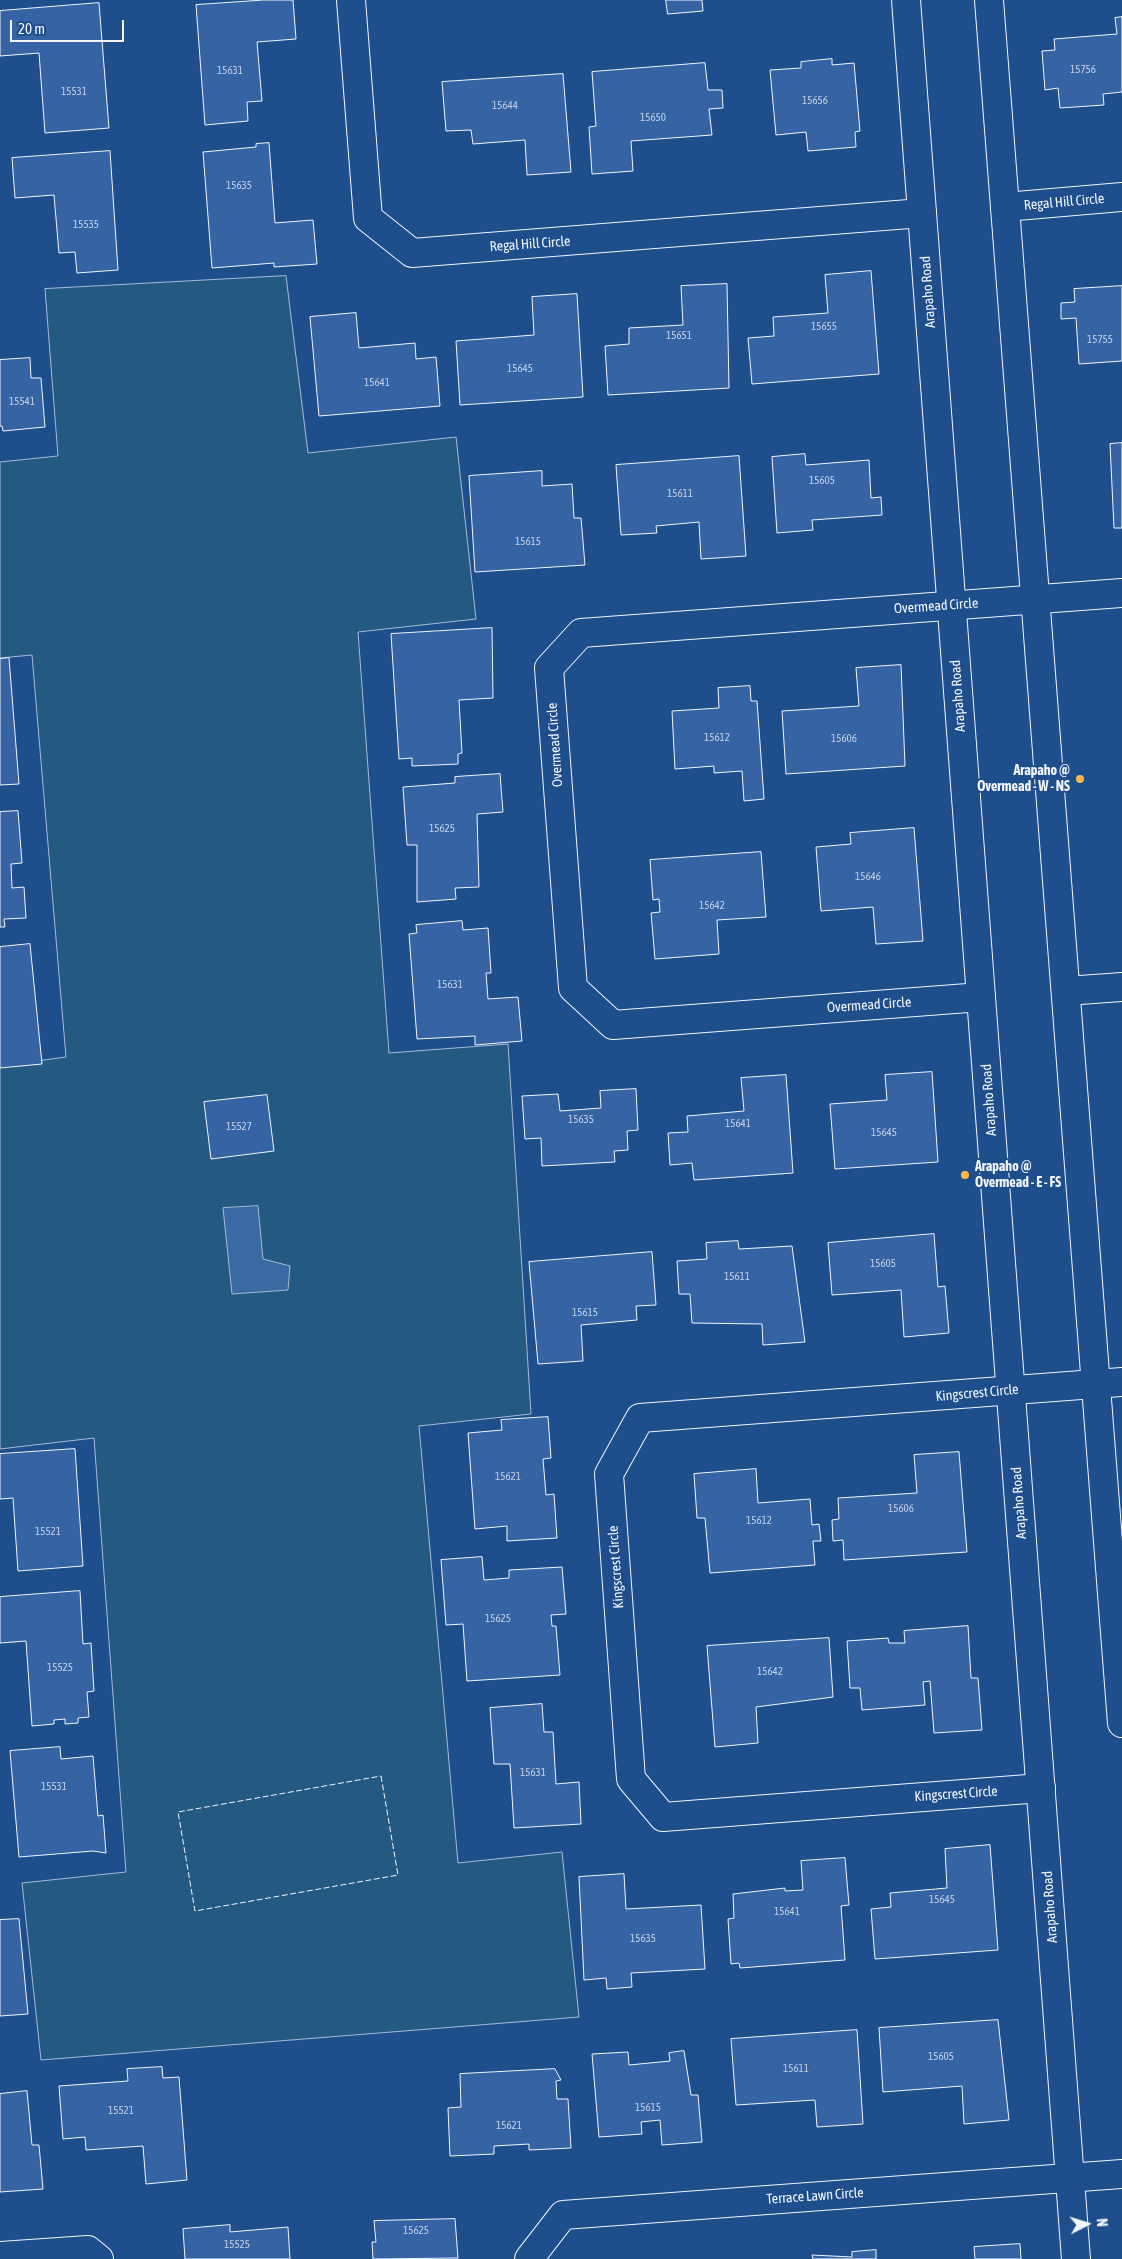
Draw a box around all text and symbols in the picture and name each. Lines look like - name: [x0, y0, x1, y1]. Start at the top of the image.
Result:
- scale bar: [12, 10, 126, 42]
- text: 20 m: [18, 20, 45, 37]
- house number: 15756: [1070, 63, 1096, 77]
- house number: 15631: [217, 64, 243, 78]
- house number: 15531: [61, 85, 87, 99]
- house number: 15656: [802, 94, 828, 108]
- house number: 15644: [492, 99, 518, 113]
- house number: 15650: [640, 111, 666, 125]
- house number: 15635: [226, 179, 252, 193]
- street label: Regal Hill Circle: [1023, 190, 1105, 214]
- house number: 15535: [73, 218, 99, 232]
- street label: Regal Hill Circle: [489, 233, 571, 255]
- street label: Arapaho Road: [917, 255, 939, 329]
- house number: 15655: [811, 320, 837, 334]
- house number: 15651: [666, 329, 692, 343]
- house number: 15755: [1087, 333, 1113, 347]
- house number: 15645: [507, 362, 533, 376]
- house number: 15641: [364, 376, 390, 390]
- house number: 15541: [9, 395, 35, 409]
- house number: 15605: [809, 474, 835, 488]
- house number: 15611: [667, 487, 693, 501]
- house number: 15615: [515, 535, 541, 549]
- street label: Overmead Circle: [893, 595, 979, 617]
- street label: Arapaho Road: [947, 659, 969, 733]
- street label: Overmead Circle: [544, 702, 566, 788]
- house number: 15612: [704, 731, 730, 745]
- house number: 15606: [831, 732, 857, 746]
- place label: Arapaho @ Overmead - W - NS: [977, 763, 1070, 796]
- marker: Arapaho @ Overmead - W - NS: [1074, 773, 1086, 785]
- house number: 15625: [429, 822, 455, 836]
- house number: 15646: [855, 870, 881, 884]
- house number: 15642: [699, 899, 725, 913]
- house number: 15631: [437, 978, 463, 992]
- street label: Overmead Circle: [826, 994, 912, 1016]
- street label: Arapaho Road: [978, 1063, 1000, 1137]
- house number: 15635: [568, 1113, 594, 1127]
- house number: 15641: [725, 1117, 751, 1131]
- house number: 15527: [226, 1120, 252, 1134]
- house number: 15645: [871, 1126, 897, 1140]
- place label: Arapaho @ Overmead - E - FS: [975, 1159, 1061, 1192]
- marker: Arapaho @ Overmead - E - FS: [959, 1169, 971, 1181]
- house number: 15605: [870, 1257, 896, 1271]
- house number: 15611: [724, 1270, 750, 1284]
- house number: 15615: [572, 1306, 598, 1320]
- street label: Kingscrest Circle: [935, 1381, 1019, 1405]
- street label: Arapaho Road: [1008, 1466, 1030, 1540]
- house number: 15621: [495, 1470, 521, 1484]
- house number: 15606: [888, 1502, 914, 1516]
- house number: 15612: [746, 1514, 772, 1528]
- house number: 15521: [35, 1525, 61, 1539]
- street label: Kingscrest Circle: [605, 1525, 627, 1609]
- house number: 15625: [485, 1612, 511, 1626]
- house number: 15525: [47, 1661, 73, 1675]
- house number: 15642: [757, 1665, 783, 1679]
- house number: 15631: [520, 1766, 546, 1780]
- house number: 15531: [41, 1780, 67, 1794]
- street label: Kingscrest Circle: [914, 1783, 998, 1805]
- street label: Arapaho Road: [1039, 1870, 1061, 1944]
- house number: 15645: [929, 1893, 955, 1907]
- house number: 15641: [774, 1905, 800, 1919]
- house number: 15635: [630, 1932, 656, 1946]
- house number: 15605: [928, 2050, 954, 2064]
- house number: 15611: [783, 2062, 809, 2076]
- house number: 15615: [635, 2101, 661, 2115]
- house number: 15521: [108, 2104, 134, 2118]
- house number: 15621: [496, 2119, 522, 2133]
- street label: Terrace Lawn Circle: [766, 2184, 864, 2208]
- north arrow: [1062, 2199, 1112, 2249]
- text: N: [1094, 2218, 1110, 2227]
- house number: 15625: [403, 2224, 429, 2238]
- house number: 15525: [224, 2238, 250, 2252]

